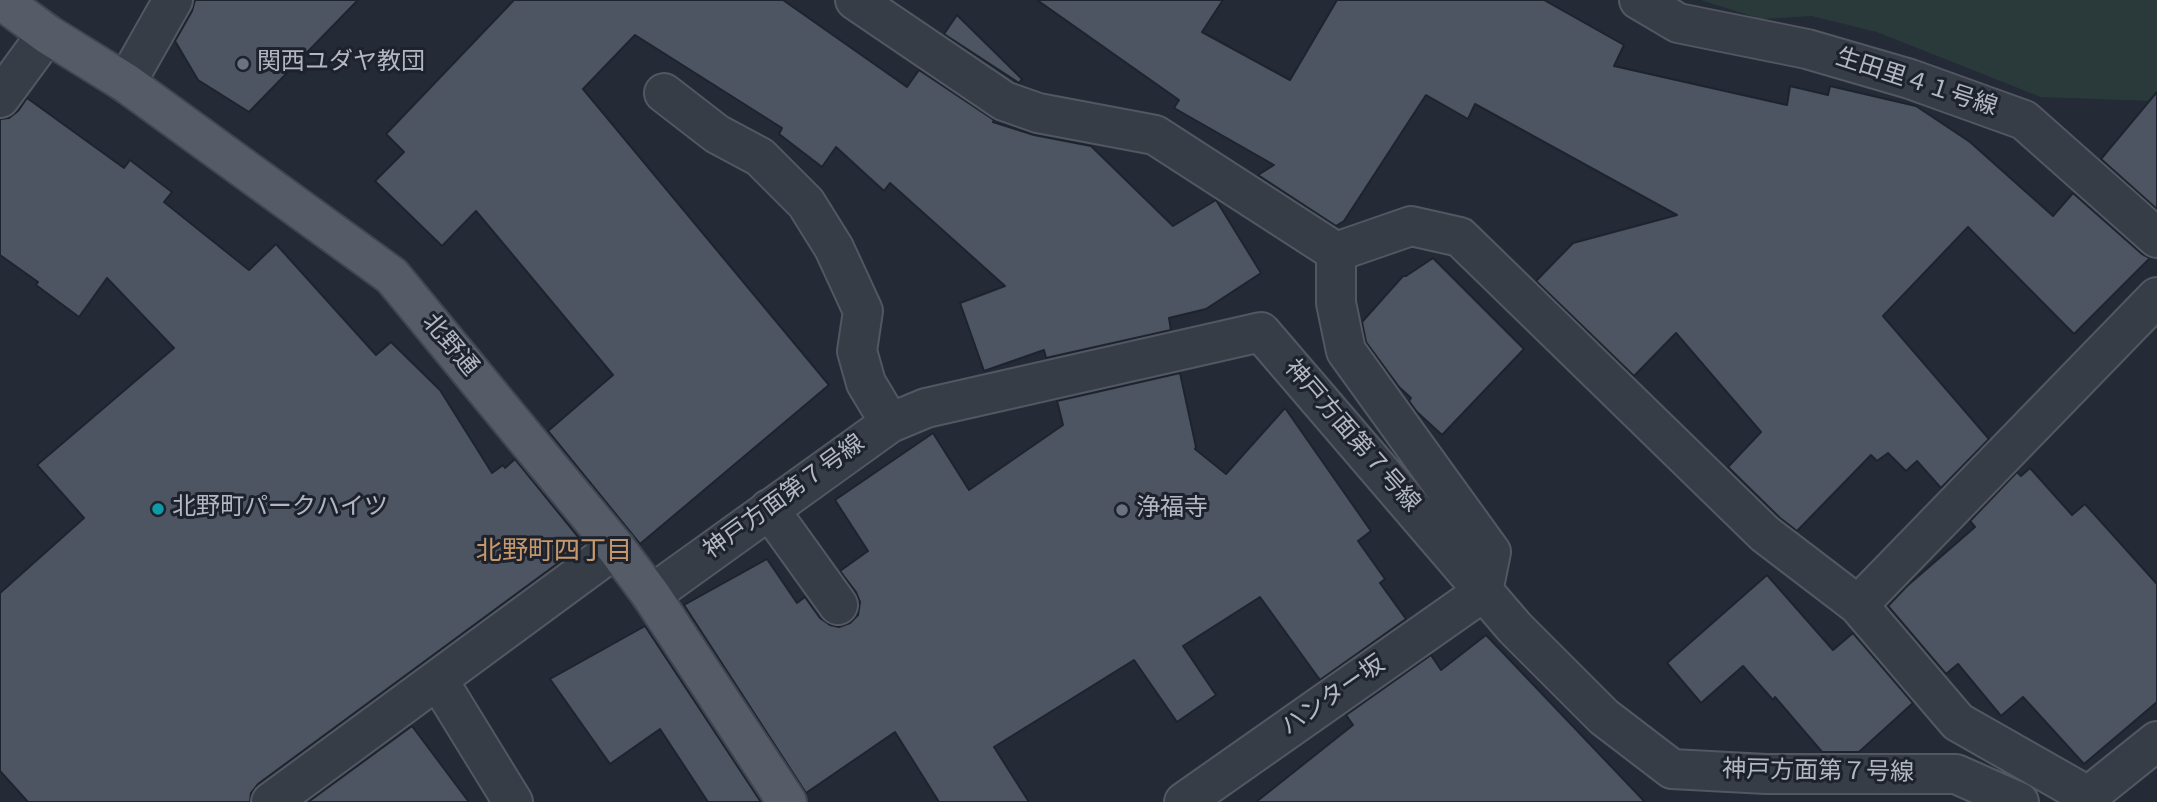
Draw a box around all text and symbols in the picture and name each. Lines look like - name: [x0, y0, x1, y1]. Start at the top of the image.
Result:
- street label: 生田里４１号線: [1832, 44, 2000, 124]
- place label: 関西ユダヤ教団: [257, 50, 425, 78]
- marker: 関西ユダヤ教団: [235, 56, 251, 72]
- street label: 北野通: [415, 309, 483, 383]
- street label: 神戸方面第７号線: [1277, 355, 1425, 519]
- street label: 神戸方面第７号線: [699, 430, 871, 566]
- place label: 北野町パークハイツ: [172, 495, 388, 523]
- place label: 浄福寺: [1136, 496, 1208, 524]
- marker: 北野町パークハイツ: [150, 501, 166, 517]
- marker: 浄福寺: [1114, 502, 1130, 518]
- district label: 北野町四丁目: [476, 537, 632, 569]
- street label: ハンター坂: [1277, 651, 1391, 743]
- street label: 神戸方面第７号線: [1722, 757, 1914, 789]

